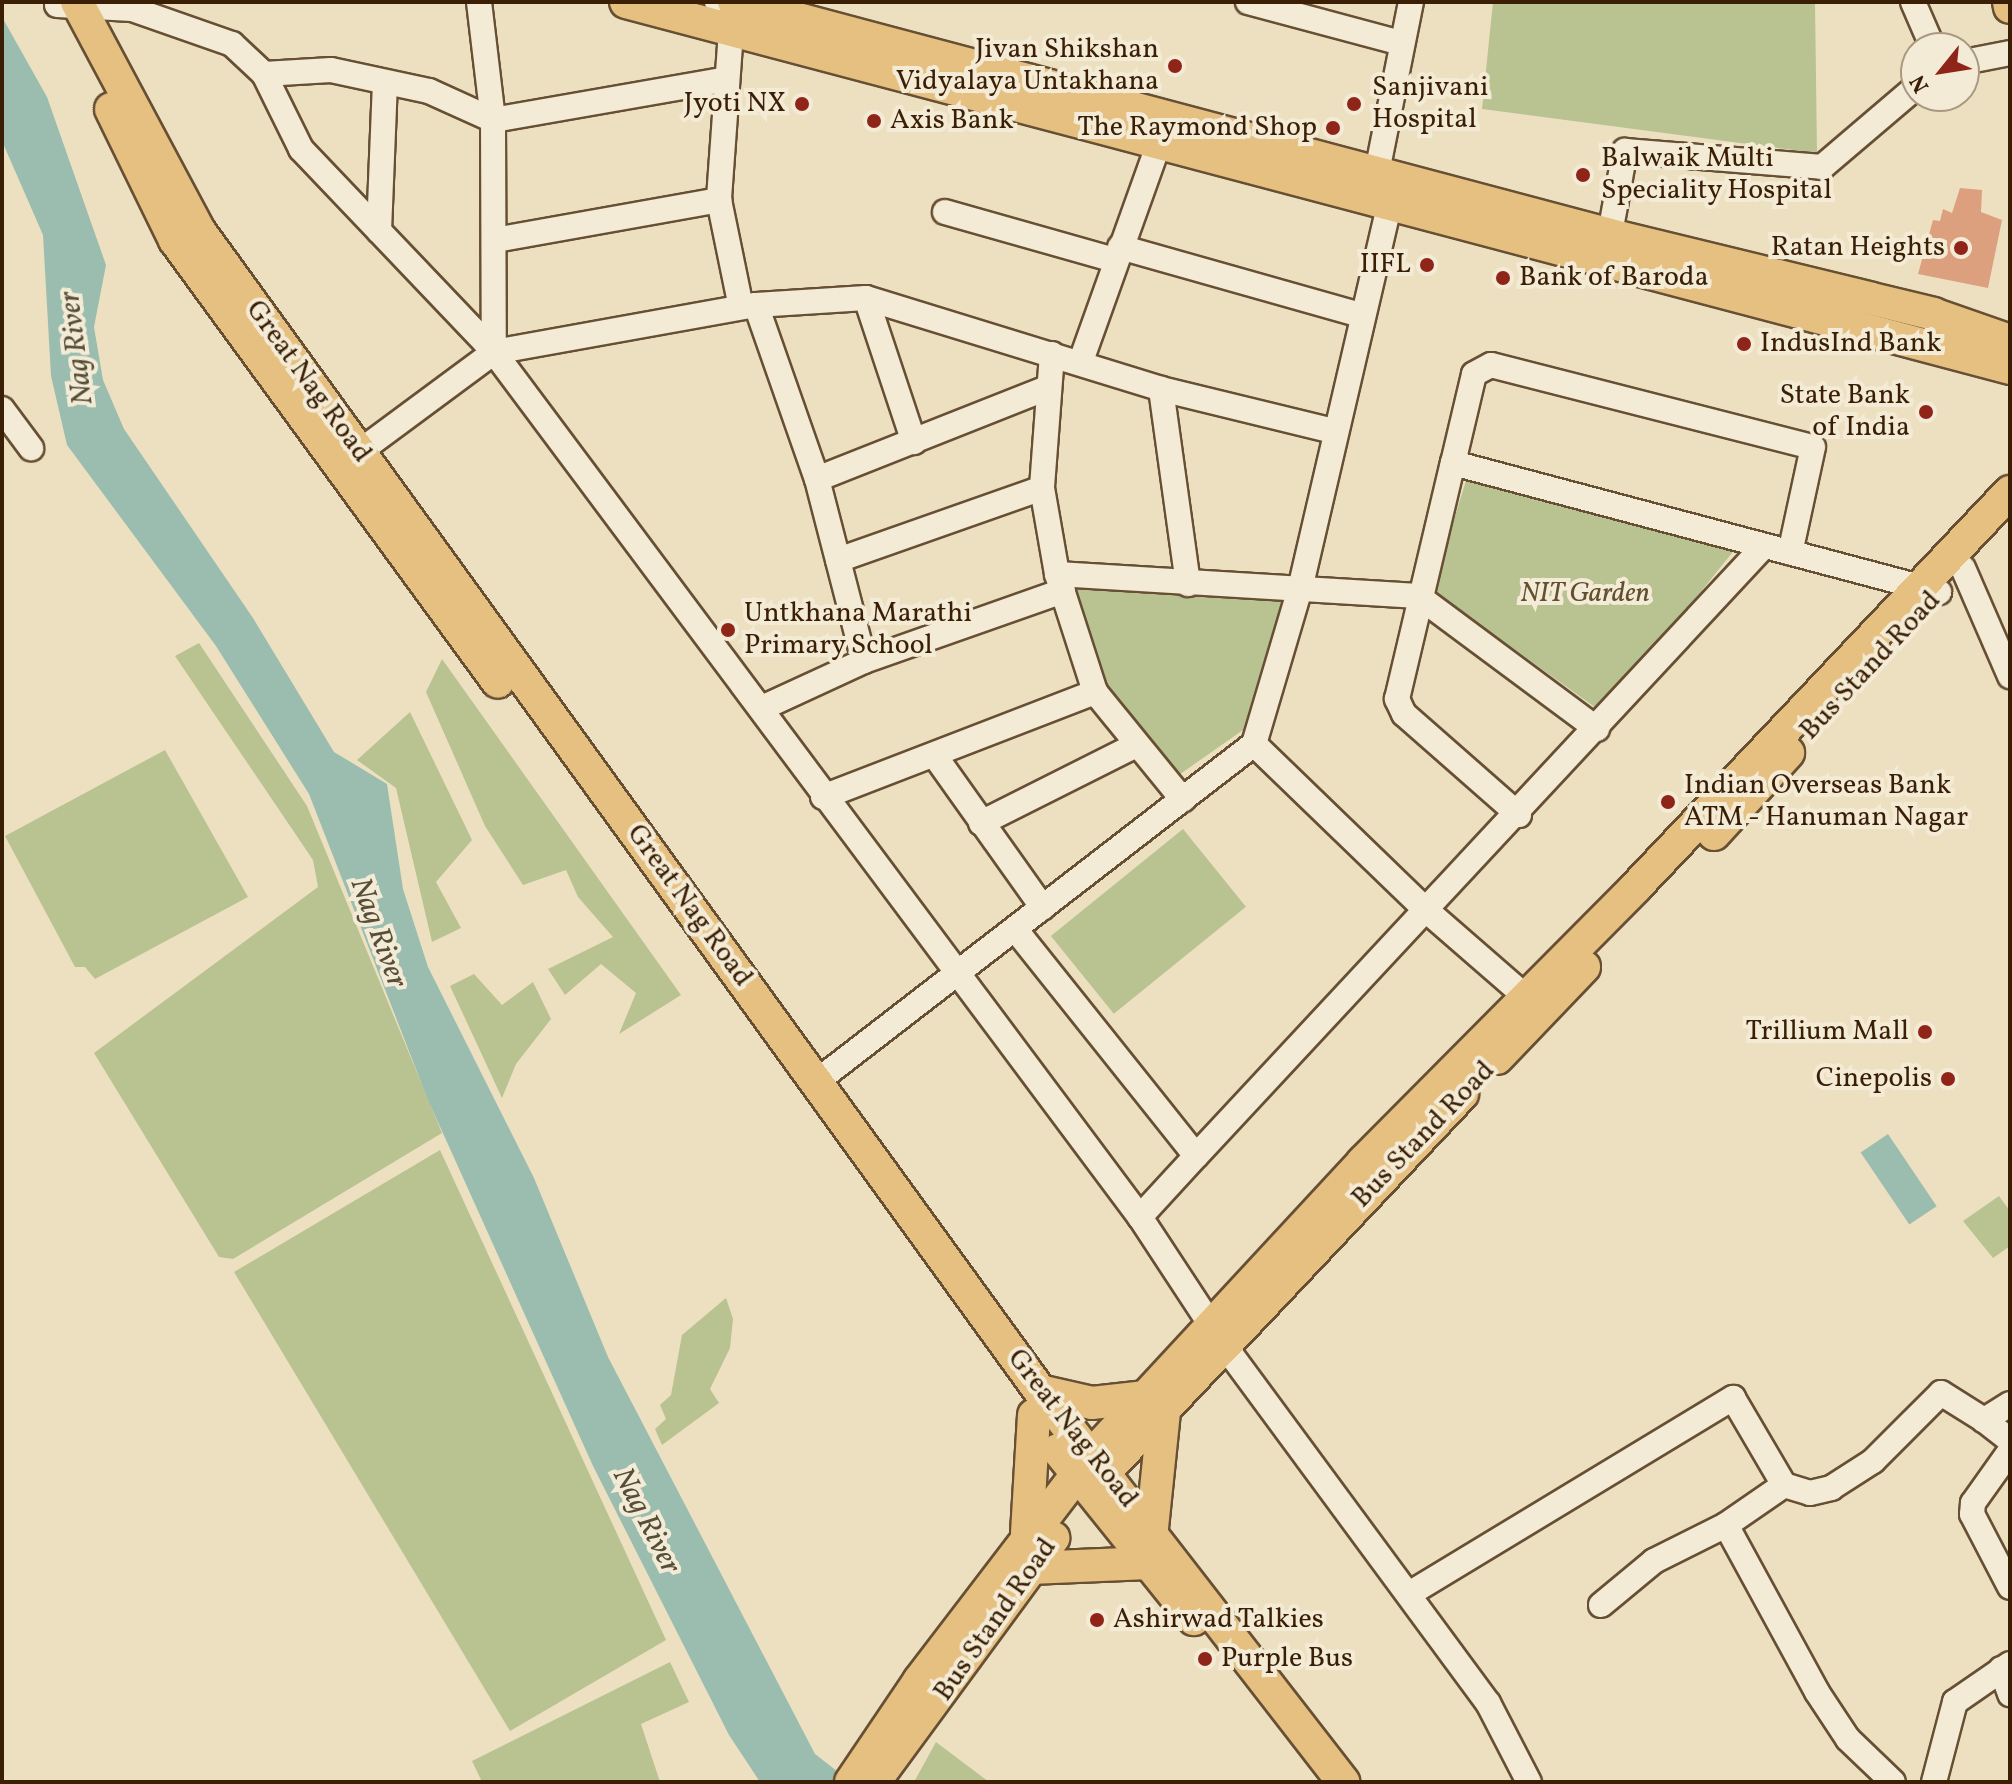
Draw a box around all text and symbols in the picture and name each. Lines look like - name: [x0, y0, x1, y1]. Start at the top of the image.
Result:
- north arrow: [1900, 32, 1980, 112]
- place label: Jivan Shikshan Vidyalaya Untakhana: [896, 33, 1159, 99]
- marker: Jivan Shikshan Vidyalaya Untakhana: [1166, 57, 1184, 75]
- text: N: [1903, 69, 1938, 98]
- place label: Sanjivani Hospital: [1372, 71, 1488, 137]
- place label: Jyoti NX: [684, 87, 786, 121]
- marker: Sanjivani Hospital: [1343, 93, 1365, 115]
- marker: Jyoti NX: [793, 95, 811, 113]
- place label: Axis Bank: [890, 104, 1014, 138]
- place label: The Raymond Shop: [1077, 111, 1317, 145]
- marker: Axis Bank: [865, 112, 883, 130]
- marker: The Raymond Shop: [1324, 119, 1342, 137]
- place label: Balwaik Multi Speciality Hospital: [1601, 142, 1833, 208]
- marker: Balwaik Multi Speciality Hospital: [1572, 164, 1594, 186]
- place label: Ratan Heights: [1771, 231, 1945, 265]
- marker: Ratan Heights: [1952, 239, 1970, 257]
- place label: IIFL: [1360, 248, 1411, 282]
- marker: IIFL: [1418, 256, 1436, 274]
- place label: Bank of Baroda: [1519, 261, 1706, 295]
- marker: Bank of Baroda: [1494, 269, 1512, 287]
- water label: Nag River: [52, 289, 102, 407]
- street label: Great Nag Road: [238, 294, 378, 470]
- place label: IndusInd Bank: [1760, 327, 1942, 361]
- marker: IndusInd Bank: [1735, 335, 1753, 353]
- place label: State Bank of India: [1779, 379, 1910, 445]
- marker: State Bank of India: [1917, 403, 1935, 421]
- park label: NIT Garden: [1520, 577, 1650, 611]
- street label: Bus Stand Road: [1793, 585, 1949, 747]
- place label: Untkhana Marathi Primary School: [744, 597, 972, 663]
- marker: Untkhana Marathi Primary School: [719, 621, 737, 639]
- place label: Indian Overseas Bank ATM - Hanuman Nagar: [1684, 769, 1969, 835]
- marker: Indian Overseas Bank ATM - Hanuman Nagar: [1659, 793, 1677, 811]
- street label: Great Nag Road: [619, 818, 759, 994]
- water label: Nag River: [341, 873, 415, 993]
- place label: Trillium Mall: [1745, 1015, 1909, 1049]
- marker: Trillium Mall: [1916, 1023, 1934, 1041]
- street label: Bus Stand Road: [1345, 1054, 1503, 1216]
- place label: Cinepolis: [1816, 1062, 1932, 1096]
- marker: Cinepolis: [1939, 1070, 1957, 1088]
- street label: Great Nag Road: [1000, 1343, 1144, 1515]
- water label: Nag River: [604, 1462, 688, 1580]
- street label: Bus Stand Road: [927, 1532, 1065, 1708]
- place label: Ashirwad Talkies: [1113, 1603, 1325, 1637]
- marker: Ashirwad Talkies: [1088, 1611, 1106, 1629]
- place label: Purple Bus: [1221, 1642, 1353, 1676]
- marker: Purple Bus: [1196, 1650, 1214, 1668]

